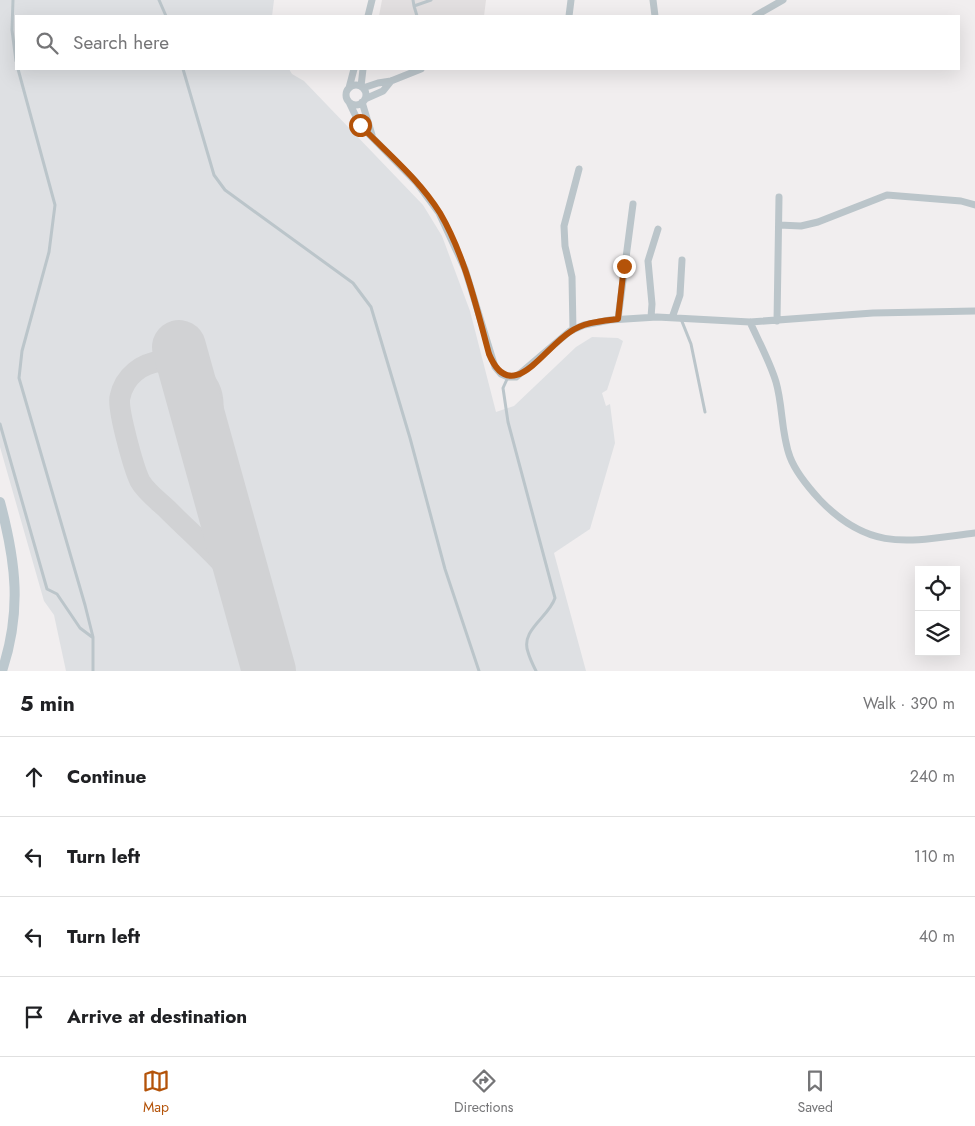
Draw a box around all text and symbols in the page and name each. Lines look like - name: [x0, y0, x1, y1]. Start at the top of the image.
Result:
- search box: [15, 15, 960, 70]
- icon: search: [33, 29, 61, 57]
- text: Search here: [73, 29, 169, 56]
- route start: [349, 114, 372, 137]
- route end: [613, 255, 636, 278]
- map controls: [915, 566, 960, 656]
- button: locate: [915, 566, 960, 611]
- button: layers: [915, 611, 960, 656]
- text: 5 min: [20, 689, 75, 719]
- text: Walk · 390 m: [863, 692, 955, 715]
- icon: ahead: [20, 763, 48, 791]
- text: Continue: [67, 763, 146, 790]
- text: 240 m: [910, 765, 955, 788]
- icon: left: [20, 843, 48, 871]
- text: Turn left: [67, 843, 140, 870]
- text: 110 m: [914, 845, 955, 868]
- icon: left: [20, 923, 48, 951]
- text: Turn left: [67, 923, 140, 950]
- text: 40 m: [919, 925, 955, 948]
- icon: arrive: [20, 1003, 48, 1031]
- text: Arrive at destination: [67, 1003, 247, 1030]
- tab: Map: [142, 1067, 170, 1117]
- tab: Directions: [454, 1067, 513, 1117]
- tab: Saved: [797, 1067, 833, 1117]

